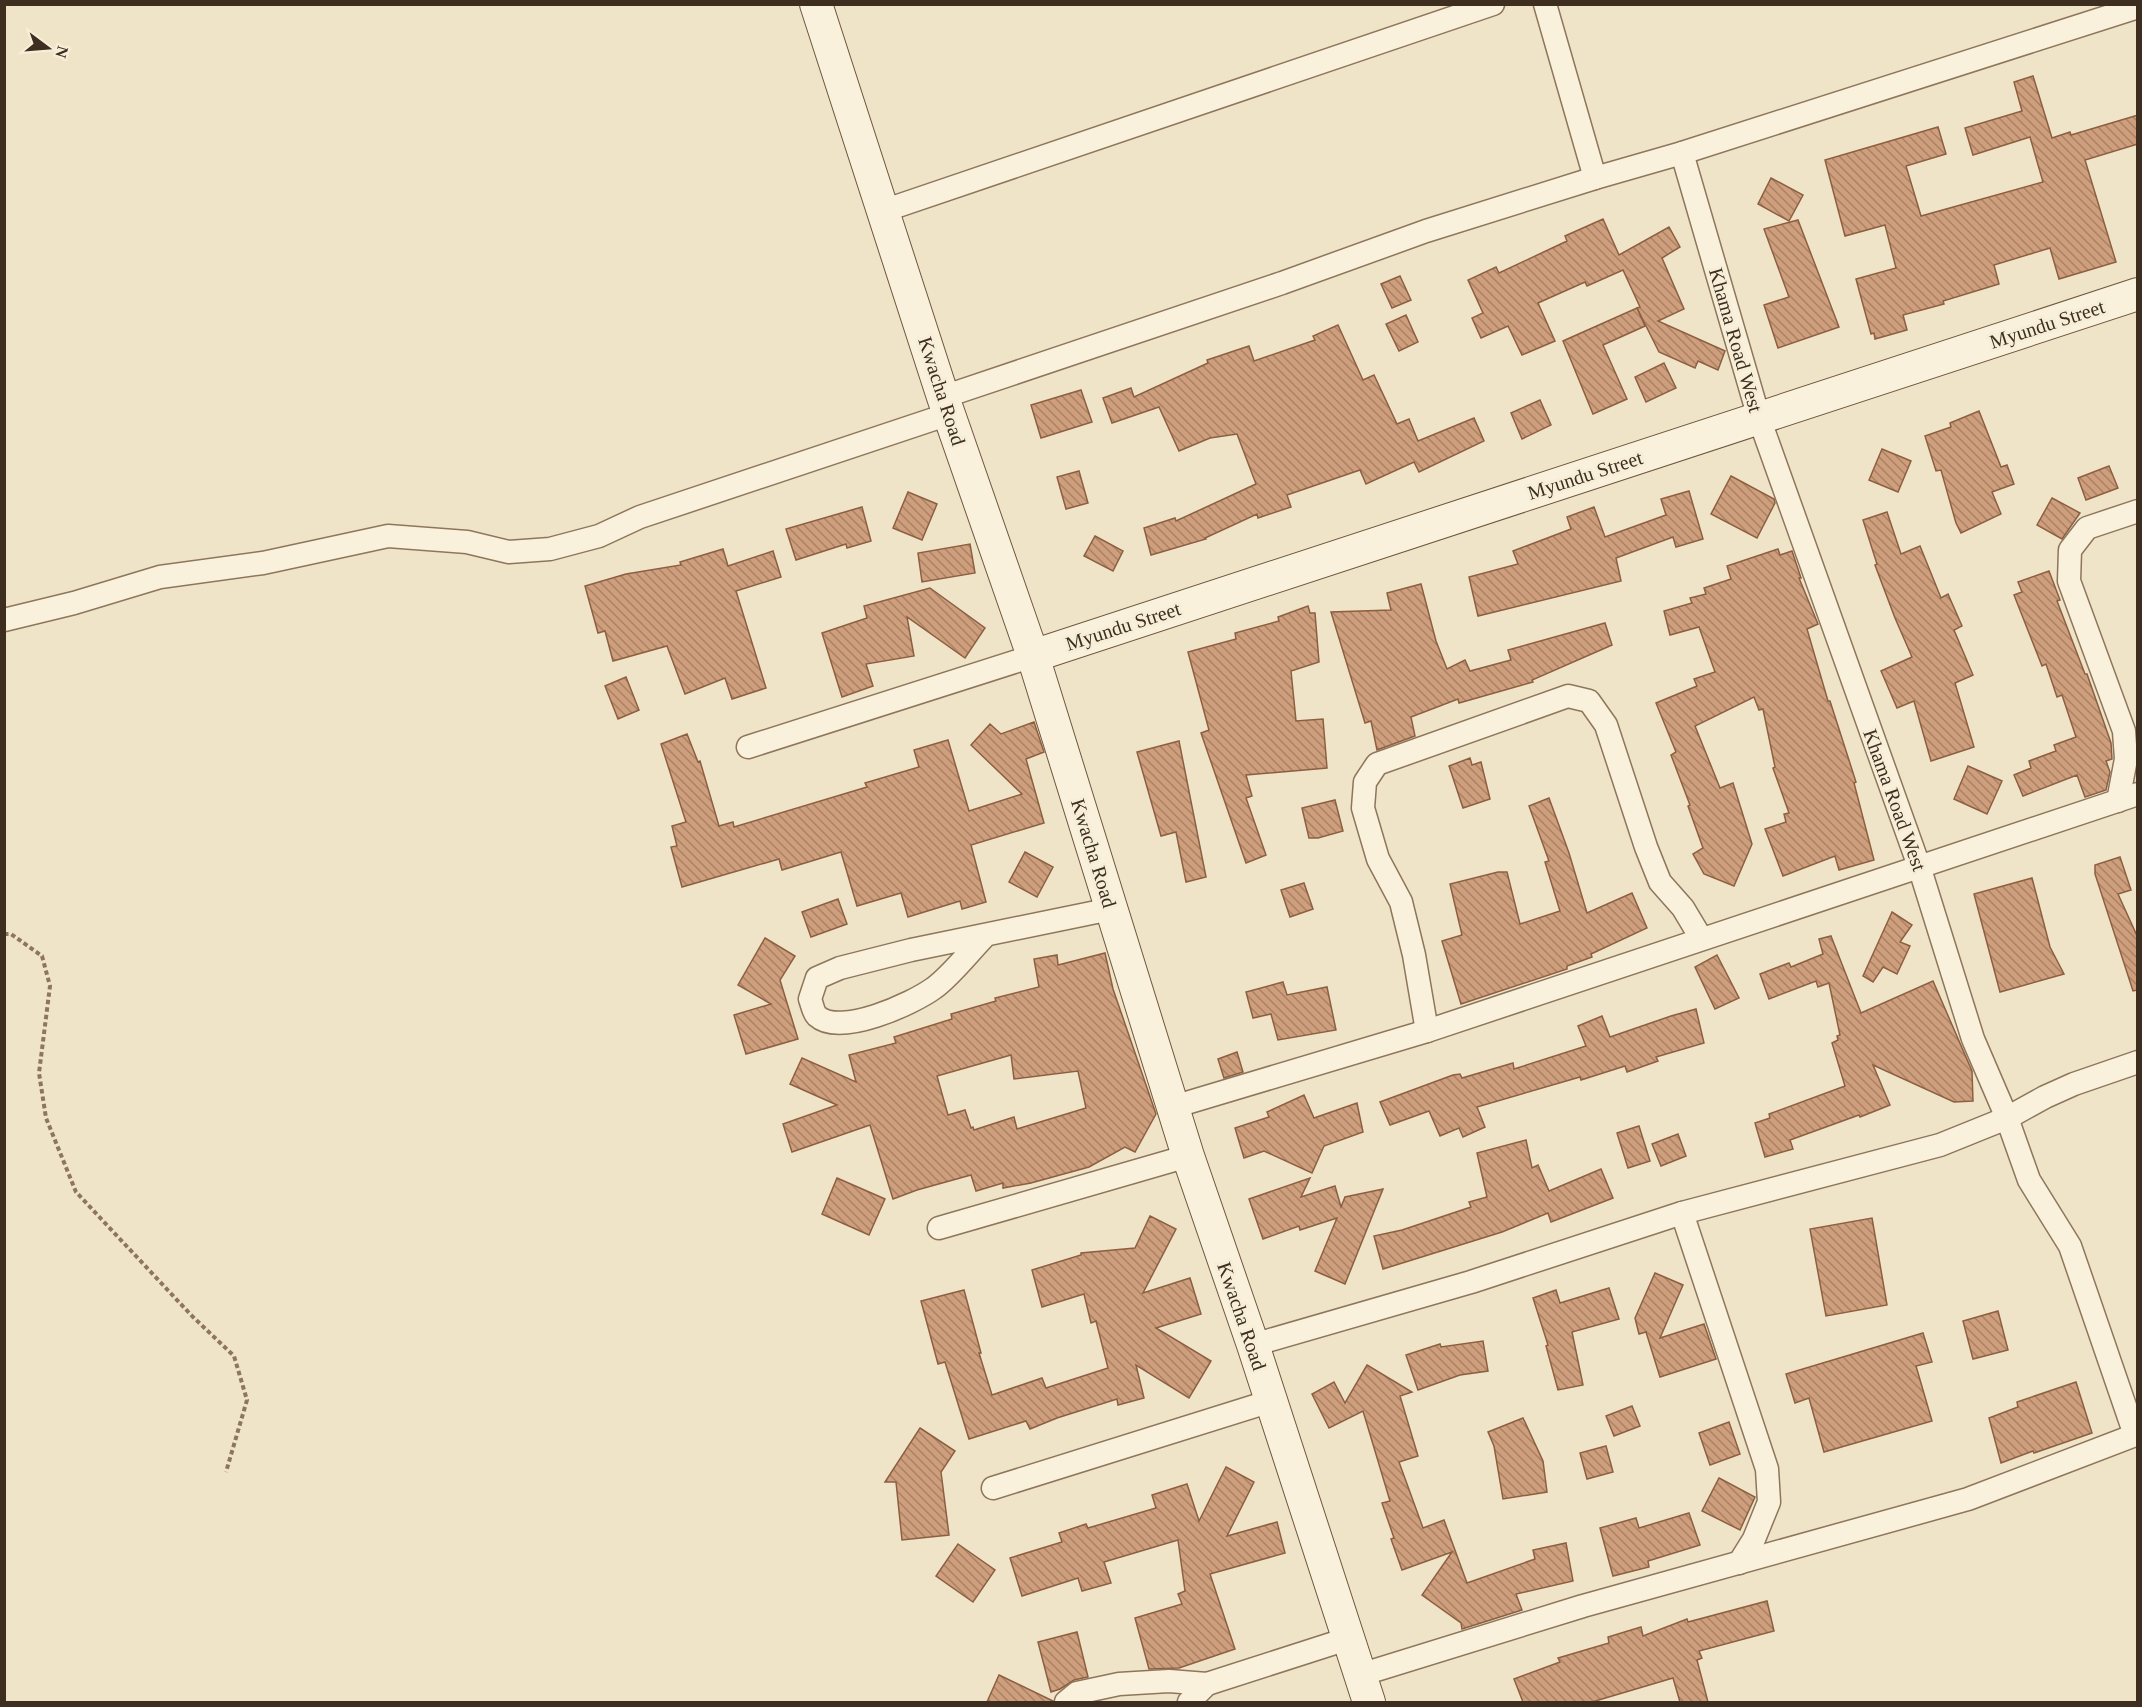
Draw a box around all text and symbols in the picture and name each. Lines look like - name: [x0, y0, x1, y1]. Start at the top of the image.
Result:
- north arrow: [18, 18, 78, 78]
- text: N: [52, 44, 72, 60]
- street label: Khama Road West: [1705, 265, 1767, 415]
- street label: Myundu Street: [1987, 295, 2108, 354]
- street label: Kwacha Road: [914, 334, 970, 448]
- street label: Myundu Street: [1525, 446, 1646, 505]
- street label: Myundu Street: [1063, 597, 1184, 656]
- street label: Khama Road West: [1859, 726, 1931, 874]
- street label: Kwacha Road: [1067, 796, 1121, 910]
- street label: Kwacha Road: [1213, 1259, 1271, 1373]

